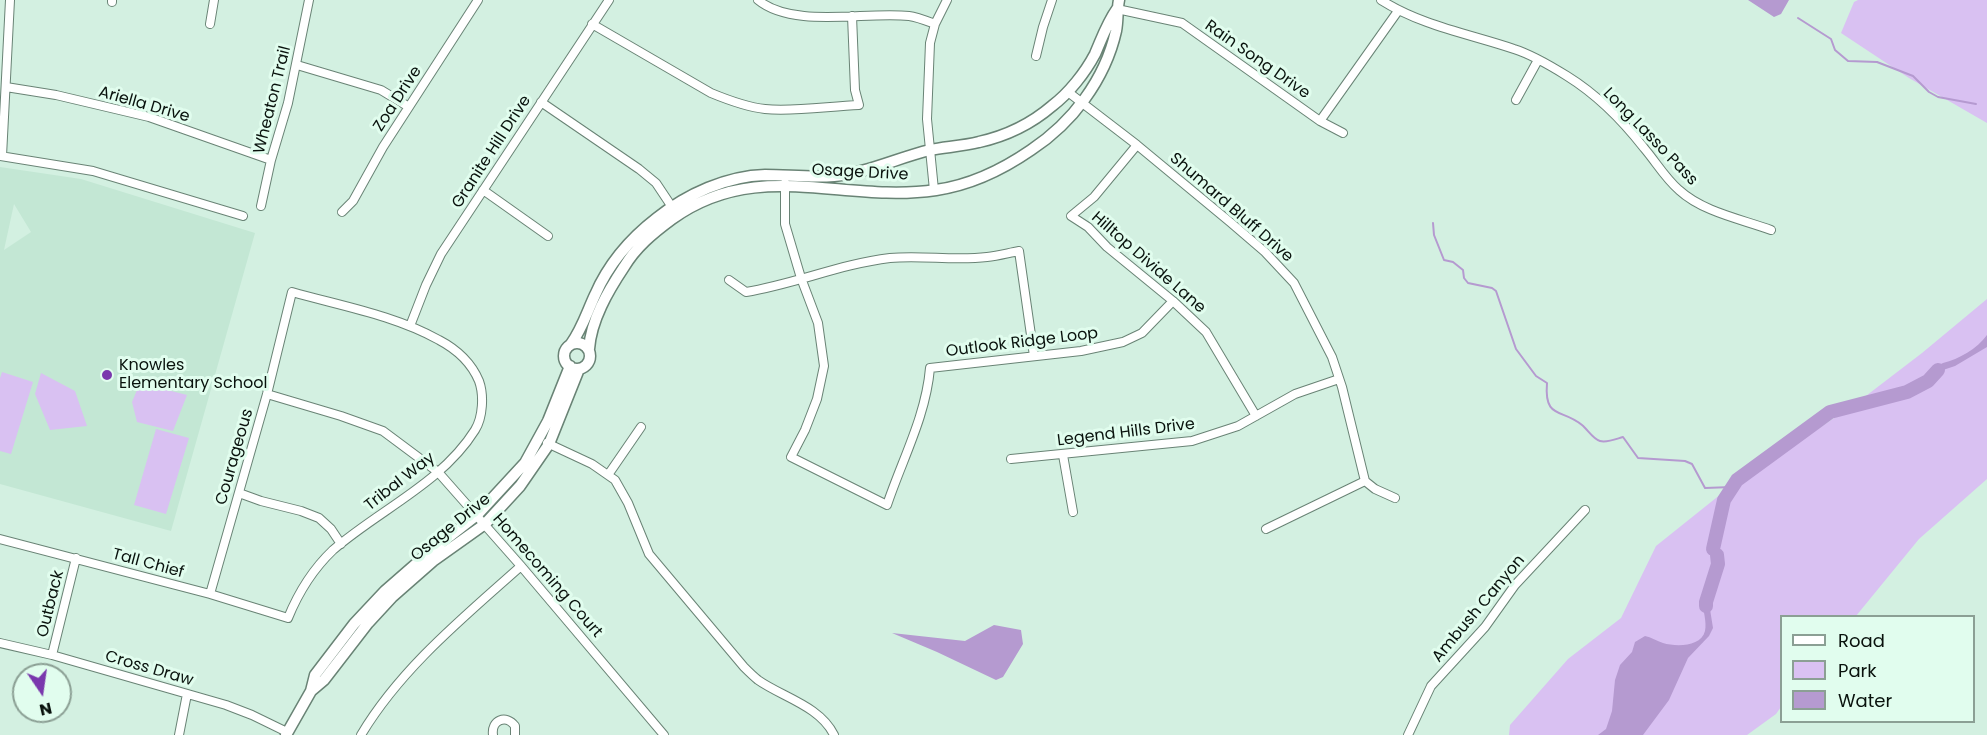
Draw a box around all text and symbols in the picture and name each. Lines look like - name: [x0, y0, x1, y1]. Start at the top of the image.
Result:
- street label: Rain Song Drive: [1201, 17, 1313, 103]
- street label: Wheaton Trail: [250, 44, 296, 156]
- street label: Zoa Drive: [370, 63, 426, 135]
- street label: Ariella Drive: [96, 83, 192, 127]
- street label: Long Lasso Pass: [1599, 84, 1701, 190]
- street label: Granite Hill Drive: [448, 92, 536, 212]
- street label: Shumard Bluff Drive: [1165, 149, 1297, 267]
- street label: Osage Drive: [811, 161, 909, 185]
- street label: Hilltop Divide Lane: [1087, 208, 1209, 318]
- street label: Outlook Ridge Loop: [945, 324, 1099, 362]
- place label: Knowles Elementary School: [119, 356, 267, 394]
- marker: Knowles Elementary School: [100, 368, 114, 382]
- street label: Courageous: [212, 407, 258, 507]
- street label: Legend Hills Drive: [1056, 415, 1196, 451]
- street label: Tribal Way: [361, 449, 439, 515]
- street label: Osage Drive: [407, 490, 495, 566]
- street label: Homecoming Court: [488, 510, 606, 642]
- street label: Tall Chief: [110, 545, 186, 583]
- street label: Ambush Canyon: [1429, 551, 1529, 667]
- street label: Outback: [33, 569, 69, 639]
- legend: [1780, 615, 1975, 723]
- text: Road: [1838, 628, 1885, 653]
- street label: Cross Draw: [103, 647, 195, 691]
- text: Park: [1838, 658, 1877, 683]
- north arrow: [12, 663, 72, 723]
- text: Water: [1838, 688, 1892, 713]
- text: N: [37, 697, 54, 722]

